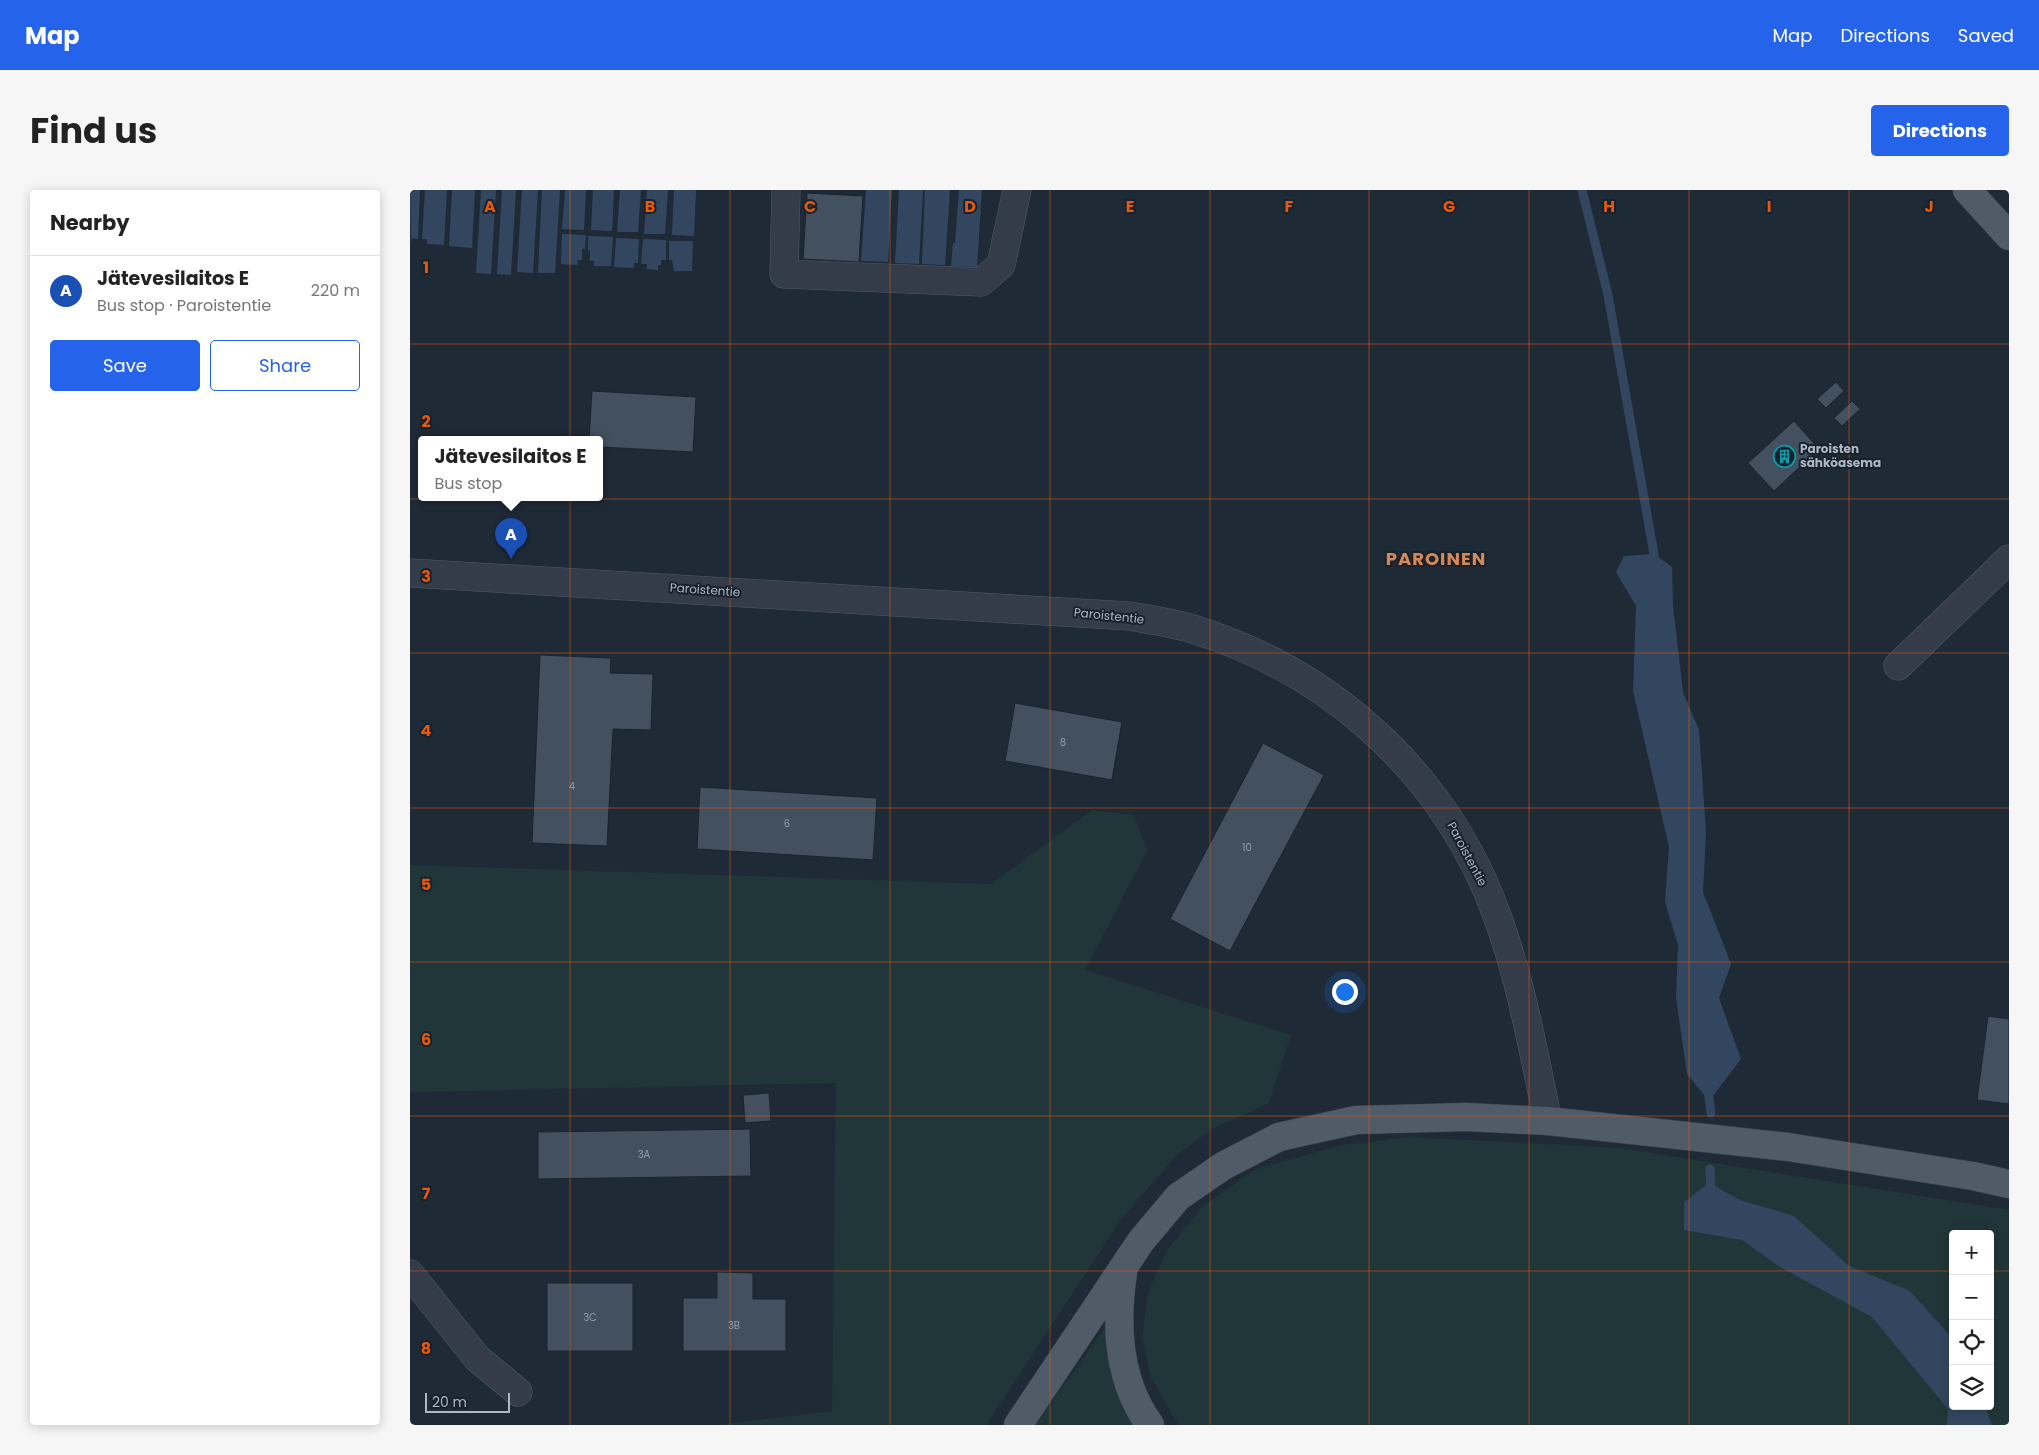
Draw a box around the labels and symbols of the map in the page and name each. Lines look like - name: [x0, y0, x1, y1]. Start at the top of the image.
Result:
- text: A: [484, 195, 496, 218]
- text: B: [645, 195, 655, 218]
- text: C: [804, 195, 816, 218]
- text: D: [964, 195, 976, 218]
- text: E: [1126, 195, 1134, 218]
- text: F: [1285, 195, 1294, 218]
- text: G: [1443, 195, 1455, 218]
- text: H: [1603, 195, 1615, 218]
- text: I: [1767, 195, 1771, 218]
- text: J: [1924, 195, 1934, 218]
- text: 1: [423, 256, 429, 279]
- text: 2: [421, 410, 431, 433]
- place label: Paroisten sähköasema: [1800, 440, 1881, 471]
- building icon: Paroisten sähköasema: [1772, 444, 1796, 468]
- pin: A: [495, 518, 527, 559]
- district label: PAROINEN: [1386, 546, 1486, 571]
- text: 3: [421, 565, 431, 588]
- street label: Paroistentie: [669, 579, 741, 600]
- street label: Paroistentie: [1073, 603, 1145, 628]
- text: 4: [421, 719, 432, 742]
- house number: 8: [1060, 735, 1066, 750]
- house number: 4: [569, 779, 575, 794]
- house number: 6: [784, 816, 790, 831]
- street label: Paroistentie: [1443, 819, 1492, 889]
- house number: 10: [1242, 840, 1252, 855]
- text: 5: [421, 873, 431, 896]
- your location: [1332, 979, 1358, 1005]
- text: 6: [421, 1028, 431, 1051]
- house number: 3A: [638, 1147, 651, 1162]
- text: 7: [422, 1182, 431, 1205]
- house number: 3C: [583, 1310, 597, 1325]
- house number: 3B: [728, 1318, 740, 1333]
- text: 8: [421, 1337, 431, 1360]
- scale bar: [425, 1390, 510, 1413]

